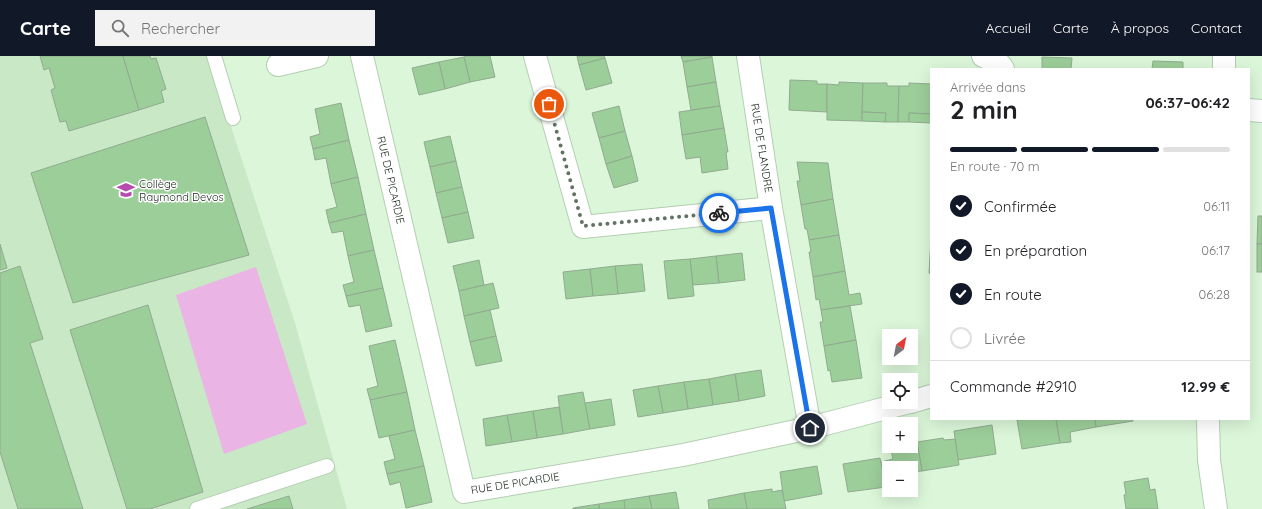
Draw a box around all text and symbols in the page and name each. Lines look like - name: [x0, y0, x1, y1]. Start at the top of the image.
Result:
- search box: [95, 10, 375, 46]
- text: Carte: [20, 16, 71, 40]
- icon: search: [109, 17, 131, 39]
- text: Rechercher: [141, 19, 220, 38]
- text: Accueil: [985, 19, 1031, 37]
- text: Carte: [1053, 19, 1089, 37]
- text: À propos: [1111, 19, 1169, 37]
- text: Contact: [1191, 19, 1242, 37]
- text: Arrivée dans: [950, 79, 1026, 95]
- pin: [532, 87, 566, 121]
- icon: bag: [538, 93, 560, 115]
- text: 2 min: [950, 93, 1018, 126]
- text: 06:37–06:42: [1145, 93, 1230, 112]
- street label: RUE DE FLANDRE: [748, 102, 776, 194]
- street label: RUE DE PICARDIE: [374, 135, 408, 225]
- text: En route · 70 m: [950, 158, 1040, 174]
- place label: Collège Raymond Devos: [139, 177, 224, 204]
- school or university icon: Collège Raymond Devos: [116, 180, 136, 200]
- courier: [699, 193, 739, 233]
- icon: check: [950, 195, 972, 217]
- text: Confirmée: [984, 197, 1057, 216]
- text: 06:11: [1203, 198, 1230, 214]
- icon: bike: [708, 202, 730, 224]
- icon: check: [950, 239, 972, 261]
- text: En préparation: [984, 241, 1087, 260]
- text: 06:17: [1201, 242, 1230, 258]
- icon: check: [950, 283, 972, 305]
- text: En route: [984, 285, 1042, 304]
- text: 06:28: [1199, 286, 1230, 302]
- north arrow: [882, 329, 918, 365]
- map controls: [882, 329, 918, 497]
- text: Livrée: [984, 329, 1026, 348]
- button: locate: [882, 373, 918, 409]
- text: Commande #2910: [950, 377, 1077, 396]
- text: 12.99 €: [1181, 377, 1230, 396]
- pin: [793, 411, 827, 445]
- icon: home: [799, 417, 821, 439]
- button: +: [882, 417, 918, 453]
- button: −: [882, 461, 918, 497]
- street label: RUE DE PICARDIE: [470, 469, 560, 497]

